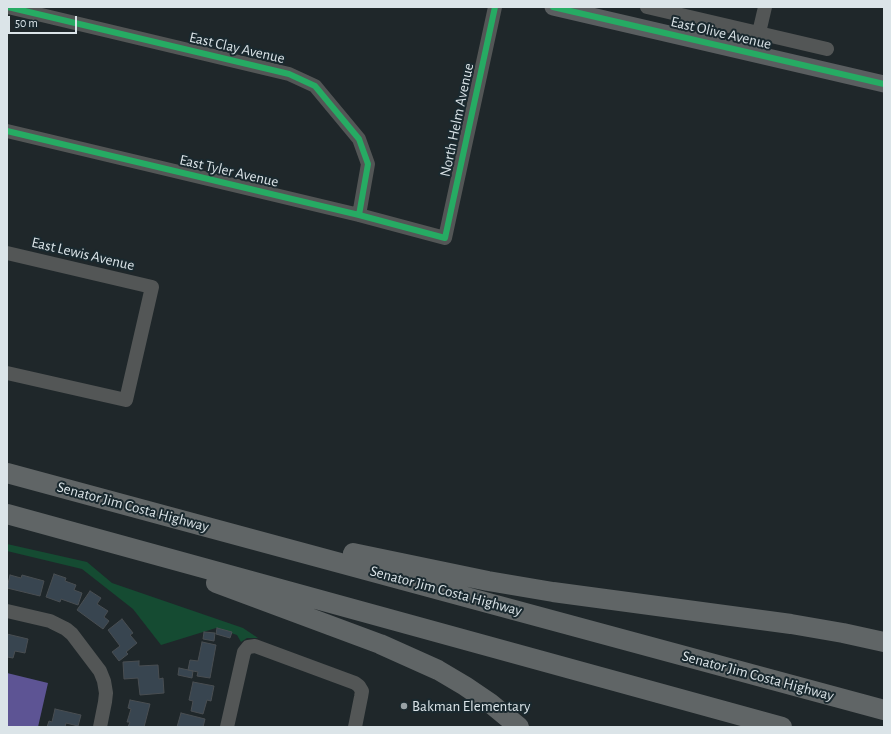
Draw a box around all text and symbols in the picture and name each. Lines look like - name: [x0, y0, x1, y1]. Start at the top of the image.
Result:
- scale bar: [10, 8, 79, 34]
- street label: East Olive Avenue: [669, 13, 773, 53]
- text: 50 m: [15, 17, 38, 29]
- street label: East Clay Avenue: [187, 28, 287, 68]
- street label: North Helm Avenue: [436, 61, 478, 179]
- street label: East Tyler Avenue: [178, 151, 280, 191]
- street label: East Lewis Avenue: [30, 233, 136, 275]
- street label: Senator Jim Costa Highway: [55, 478, 211, 536]
- street label: Senator Jim Costa Highway: [368, 562, 524, 620]
- street label: Senator Jim Costa Highway: [680, 647, 836, 705]
- place label: Bakman Elementary: [412, 697, 530, 715]
- marker: Bakman Elementary: [399, 701, 409, 711]

